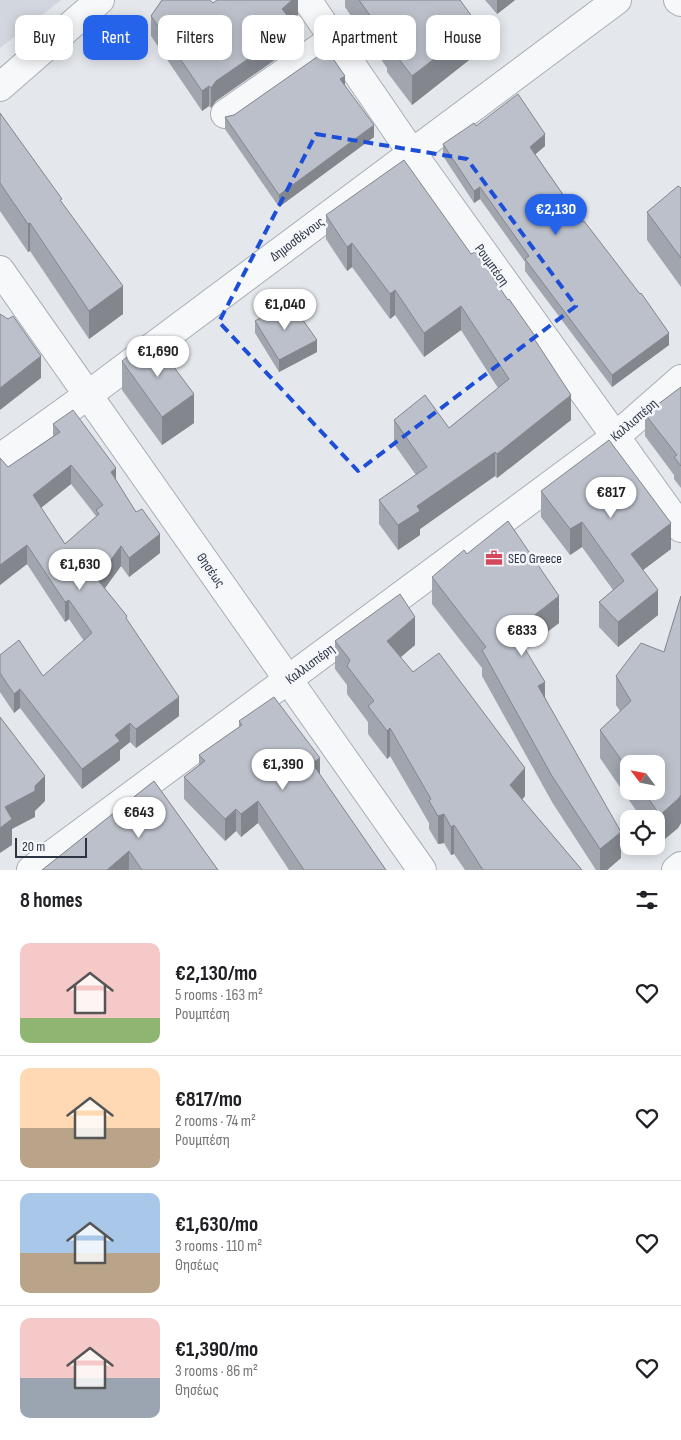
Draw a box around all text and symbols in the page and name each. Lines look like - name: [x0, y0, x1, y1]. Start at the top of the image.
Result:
- chip: Buy: [15, 15, 73, 60]
- chip: Rent: [83, 15, 148, 60]
- chip: Filters: [158, 15, 232, 60]
- chip: New: [242, 15, 304, 60]
- chip: Apartment: [314, 15, 416, 60]
- chip: House: [426, 15, 500, 60]
- pin: €2,130: [515, 194, 597, 236]
- text: €2,130: [536, 200, 576, 219]
- street label: Δημοσθένους: [266, 213, 328, 265]
- street label: Ρουμπέση: [471, 241, 513, 289]
- pin: €1,040: [244, 288, 326, 331]
- text: €1,040: [264, 295, 306, 314]
- pin: €1,690: [117, 336, 199, 378]
- text: €1,690: [137, 342, 179, 361]
- street label: Καλλισπέρη: [607, 395, 661, 445]
- pin: €817: [581, 476, 641, 519]
- text: €817: [597, 483, 625, 502]
- pin: €1,630: [39, 548, 121, 591]
- office icon: SEO Greece: [484, 548, 504, 568]
- street label: Θησέως: [193, 549, 229, 591]
- place label: SEO Greece: [508, 550, 562, 567]
- text: €1,630: [60, 555, 100, 574]
- pin: €833: [492, 614, 552, 657]
- text: €833: [507, 621, 537, 640]
- street label: Καλλισπέρη: [282, 640, 338, 688]
- pin: €1,390: [242, 748, 324, 791]
- text: €1,390: [262, 755, 304, 774]
- north arrow: [620, 755, 665, 800]
- map controls: [620, 755, 665, 855]
- pin: €643: [109, 796, 169, 839]
- text: €643: [124, 803, 154, 822]
- button: locate: [620, 810, 665, 855]
- scale bar: [15, 835, 88, 858]
- text: 20 m: [22, 838, 45, 855]
- icon: filters: [633, 886, 661, 914]
- text: 8 homes: [20, 888, 83, 913]
- text: €2,130/mo: [175, 961, 257, 986]
- icon: home: [60, 963, 120, 1023]
- icon: heart: [633, 979, 661, 1007]
- text: 5 rooms · 163 m²: [175, 986, 263, 1005]
- text: Ρουμπέση: [175, 1005, 230, 1024]
- text: €817/mo: [175, 1087, 242, 1112]
- icon: home: [60, 1088, 120, 1148]
- icon: heart: [633, 1104, 661, 1132]
- text: 2 rooms · 74 m²: [175, 1112, 256, 1131]
- text: Ρουμπέση: [175, 1131, 230, 1150]
- text: €1,630/mo: [175, 1212, 258, 1237]
- icon: home: [60, 1213, 120, 1273]
- icon: heart: [633, 1229, 661, 1257]
- text: 3 rooms · 110 m²: [175, 1237, 262, 1256]
- text: Θησέως: [175, 1256, 219, 1275]
- text: €1,390/mo: [175, 1337, 258, 1362]
- icon: home: [60, 1338, 120, 1398]
- icon: heart: [633, 1354, 661, 1382]
- text: 3 rooms · 86 m²: [175, 1362, 258, 1381]
- text: Θησέως: [175, 1381, 219, 1400]

